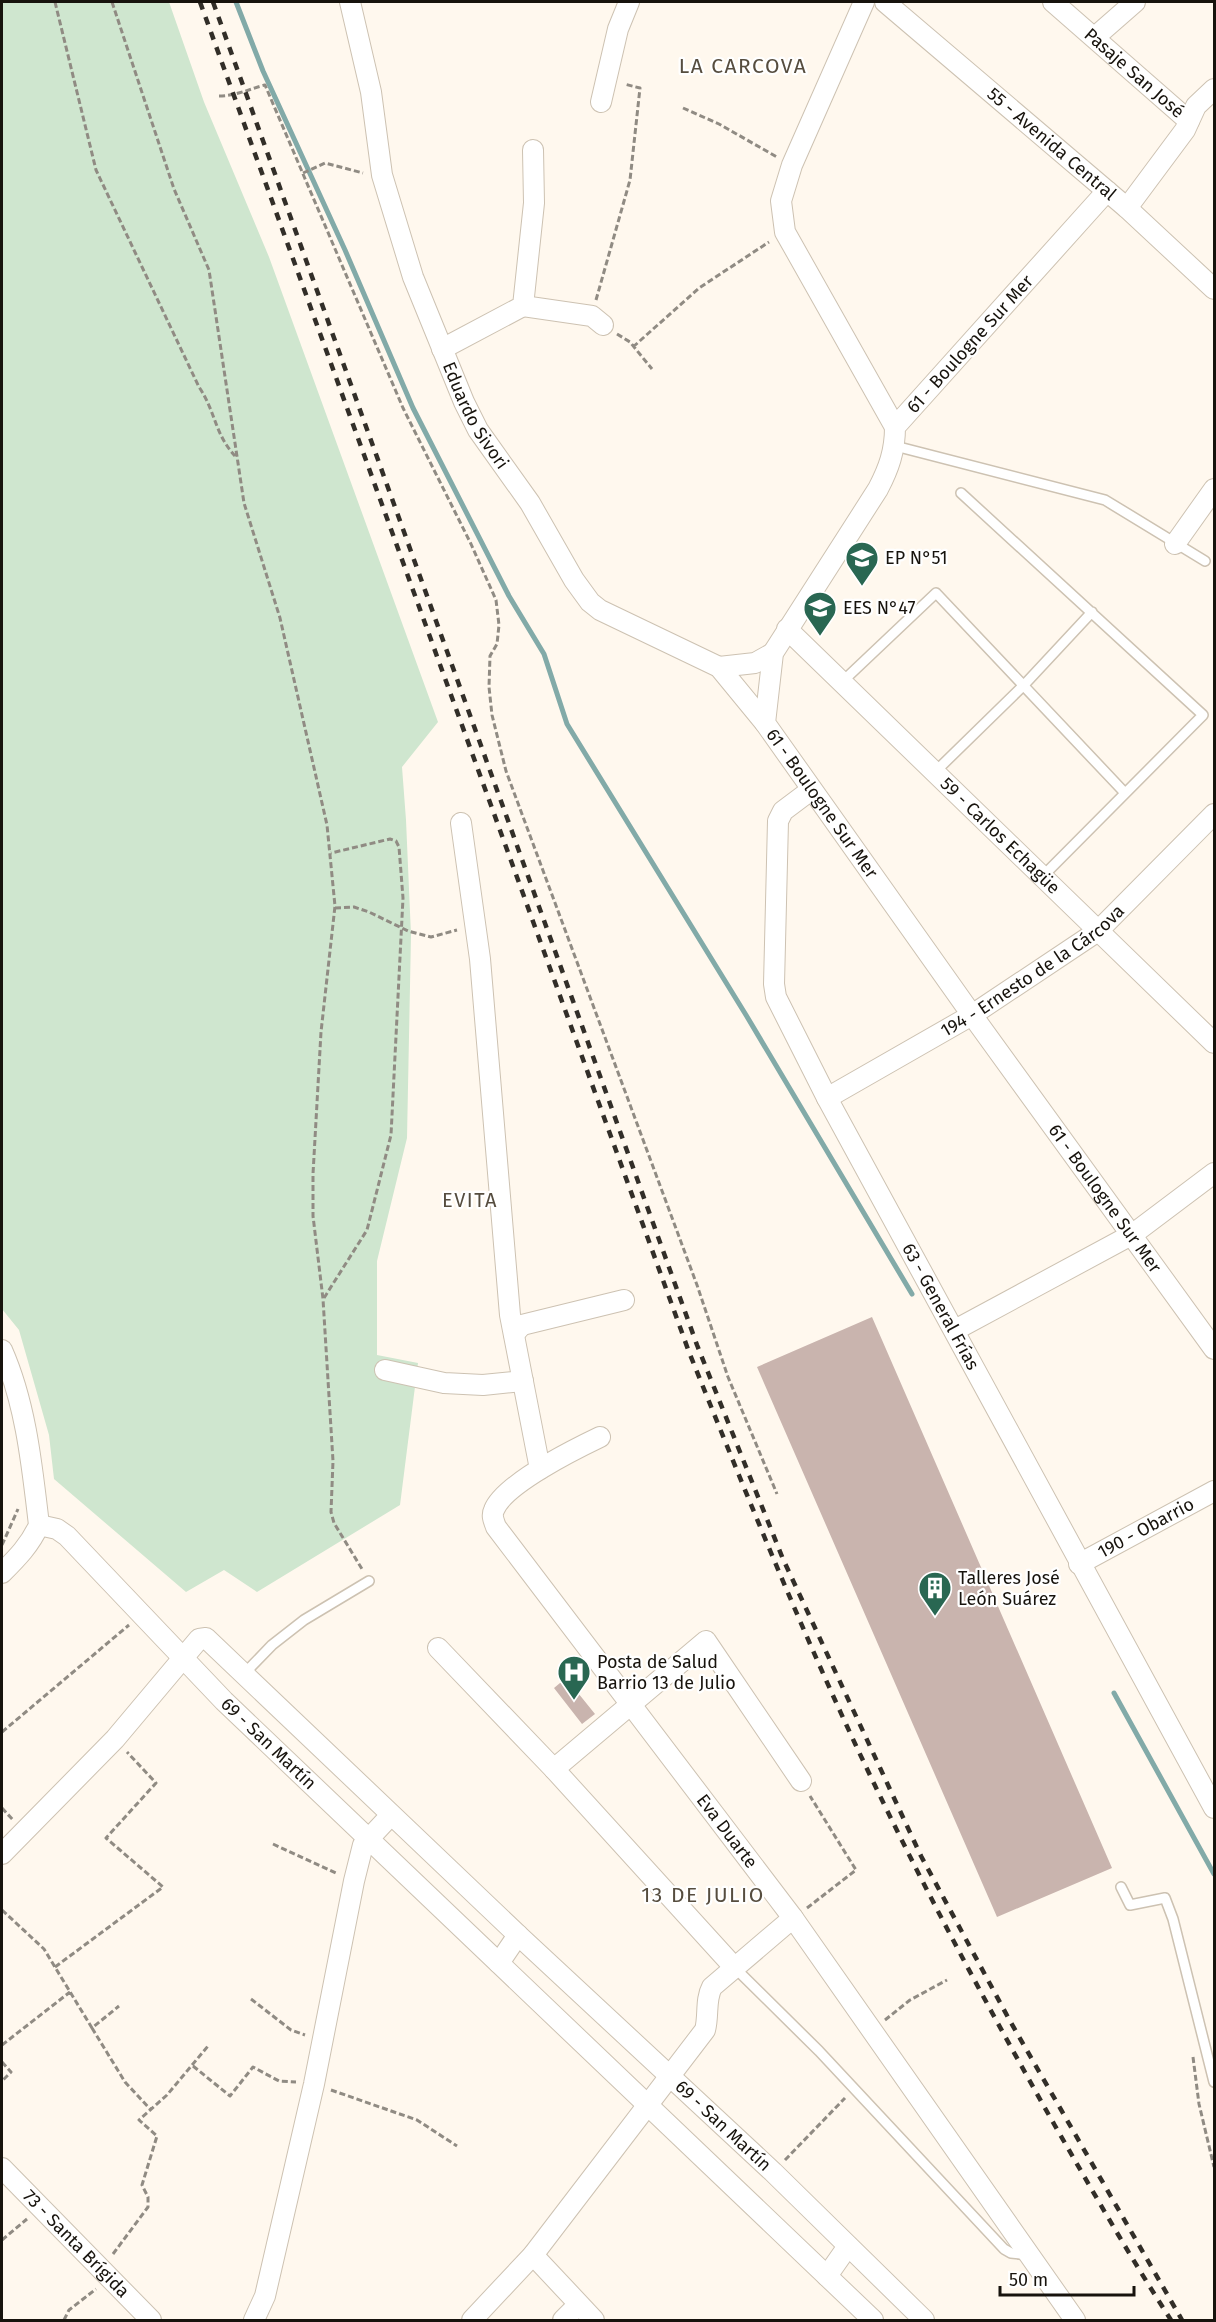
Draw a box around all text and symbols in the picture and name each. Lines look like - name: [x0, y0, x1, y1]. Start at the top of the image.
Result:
- street label: Pasaje San José: [1080, 23, 1189, 123]
- district label: LA CARCOVA: [679, 53, 807, 79]
- street label: 55 - Avenida Central: [983, 83, 1121, 205]
- street label: 61 - Boulogne Sur Mer: [902, 270, 1038, 418]
- street label: Eduardo Sivori: [438, 359, 513, 473]
- school or university icon: EP N°51: [844, 540, 880, 587]
- place label: EP N°51: [885, 547, 947, 569]
- school or university icon: EES N°47: [802, 590, 838, 637]
- place label: EES N°47: [843, 597, 916, 619]
- street label: 61 - Boulogne Sur Mer: [761, 724, 883, 883]
- street label: 59 - Carlos Echagüe: [936, 773, 1065, 899]
- street label: 194 - Ernesto de la Cárcova: [937, 900, 1129, 1042]
- street label: 61 - Boulogne Sur Mer: [1044, 1120, 1166, 1277]
- district label: EVITA: [442, 1188, 498, 1212]
- street label: 63 - General Frías: [897, 1239, 984, 1374]
- street label: 190 - Obarrio: [1094, 1493, 1198, 1563]
- place label: Talleres José León Suárez: [958, 1567, 1060, 1610]
- building icon: Talleres José León Suárez: [917, 1570, 953, 1617]
- place label: Posta de Salud Barrio 13 de Julio: [597, 1651, 736, 1694]
- hospital icon: Posta de Salud Barrio 13 de Julio: [556, 1654, 592, 1701]
- street label: 69 - San Martín: [216, 1693, 321, 1794]
- street label: Eva Duarte: [692, 1790, 762, 1873]
- district label: 13 DE JULIO: [641, 1882, 765, 1908]
- street label: 69 - San Martín: [671, 2076, 776, 2176]
- street label: 73 - Santa Brígida: [18, 2185, 134, 2302]
- scale bar: [1000, 2259, 1134, 2297]
- text: 50 m: [1009, 2269, 1048, 2291]

